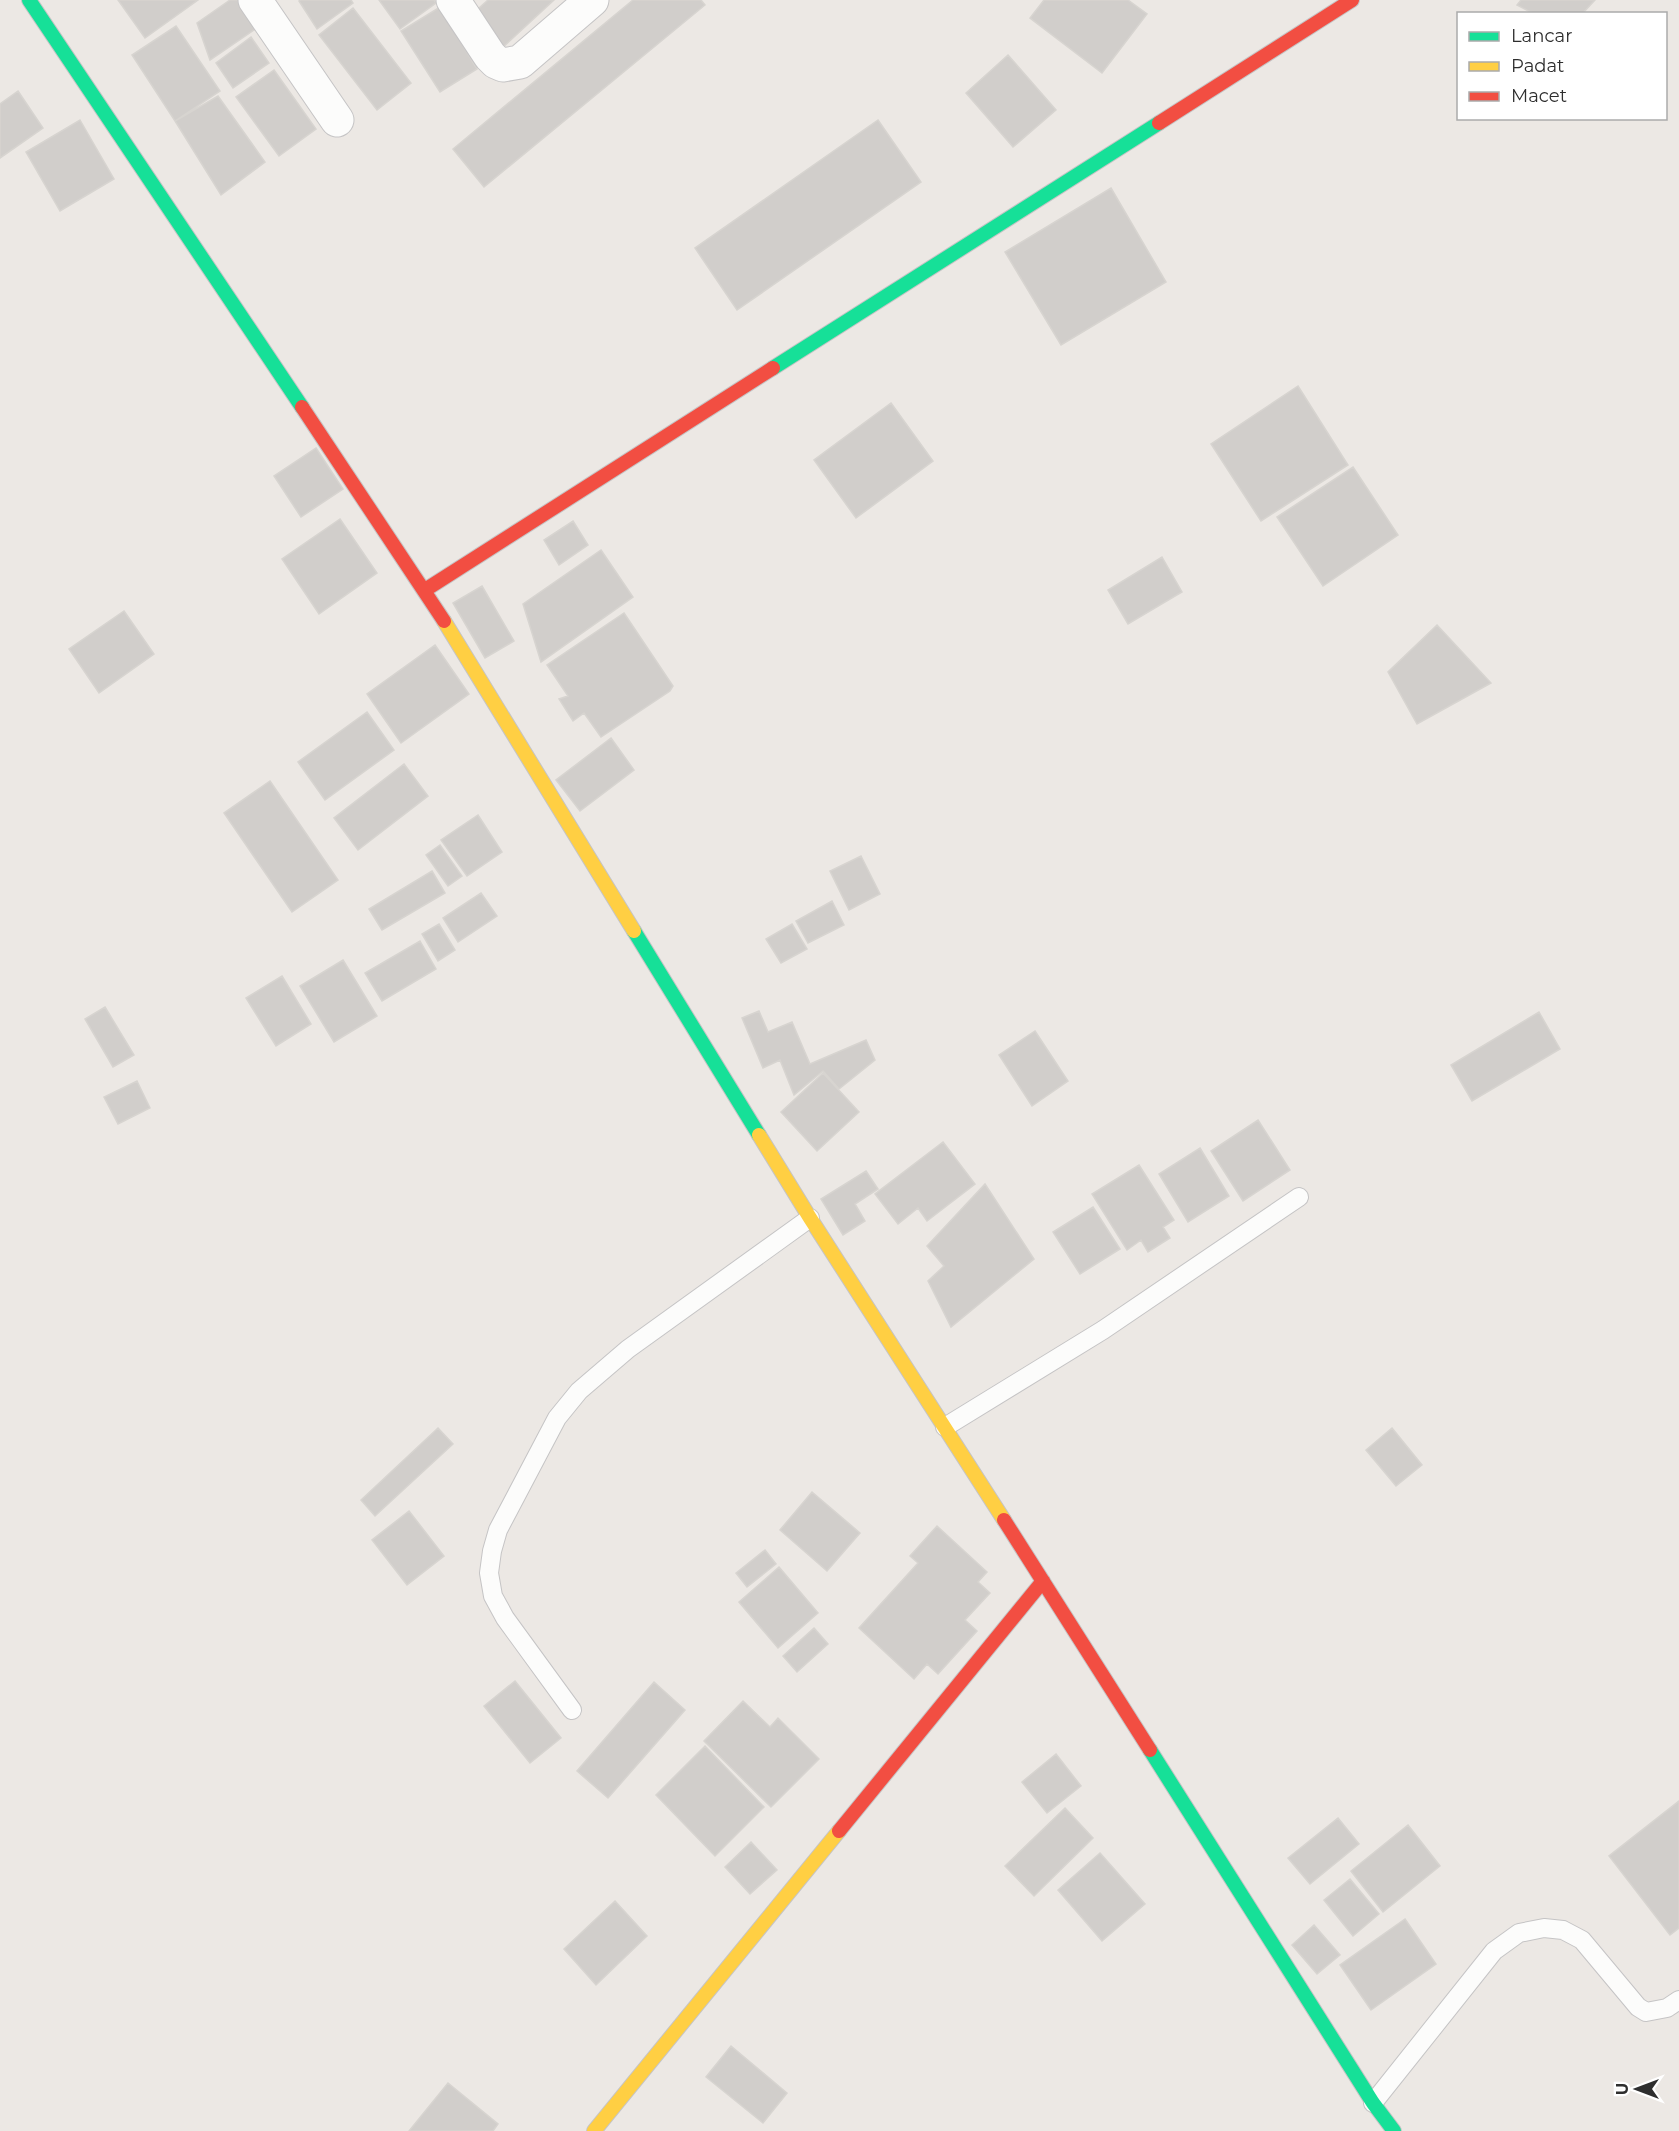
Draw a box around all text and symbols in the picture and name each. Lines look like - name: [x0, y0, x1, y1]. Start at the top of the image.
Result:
- legend: [1457, 12, 1667, 120]
- text: Lancar: [1511, 25, 1572, 47]
- text: Padat: [1511, 55, 1564, 77]
- text: Macet: [1511, 85, 1567, 107]
- north arrow: [1607, 2059, 1667, 2119]
- text: U: [1613, 2083, 1632, 2095]

